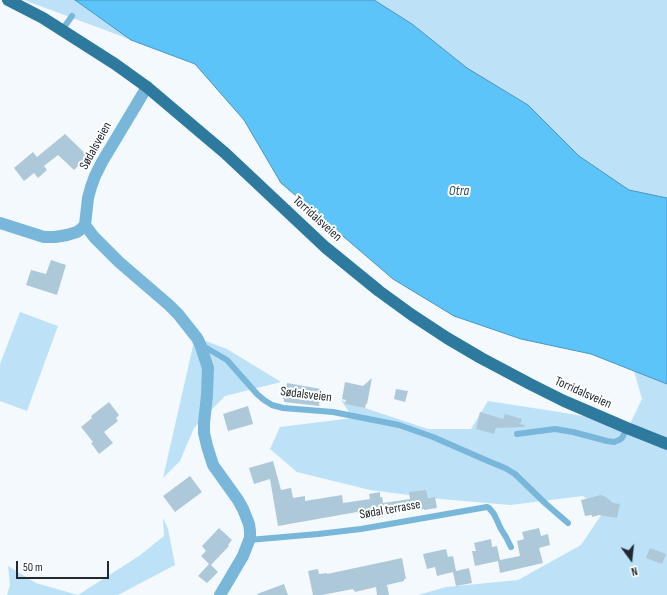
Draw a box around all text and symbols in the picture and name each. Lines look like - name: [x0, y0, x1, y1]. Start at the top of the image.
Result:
- street label: Sødalsveien: [77, 120, 115, 172]
- water label: Otra: [449, 183, 469, 199]
- street label: Torridalsveien: [289, 193, 345, 245]
- street label: Torridalsveien: [552, 374, 614, 412]
- street label: Sødalsveien: [279, 384, 333, 406]
- street label: Sødal terrasse: [358, 497, 422, 523]
- north arrow: [611, 539, 651, 579]
- scale bar: [18, 553, 111, 579]
- text: 50 m: [23, 560, 43, 575]
- text: N: [630, 564, 639, 578]

